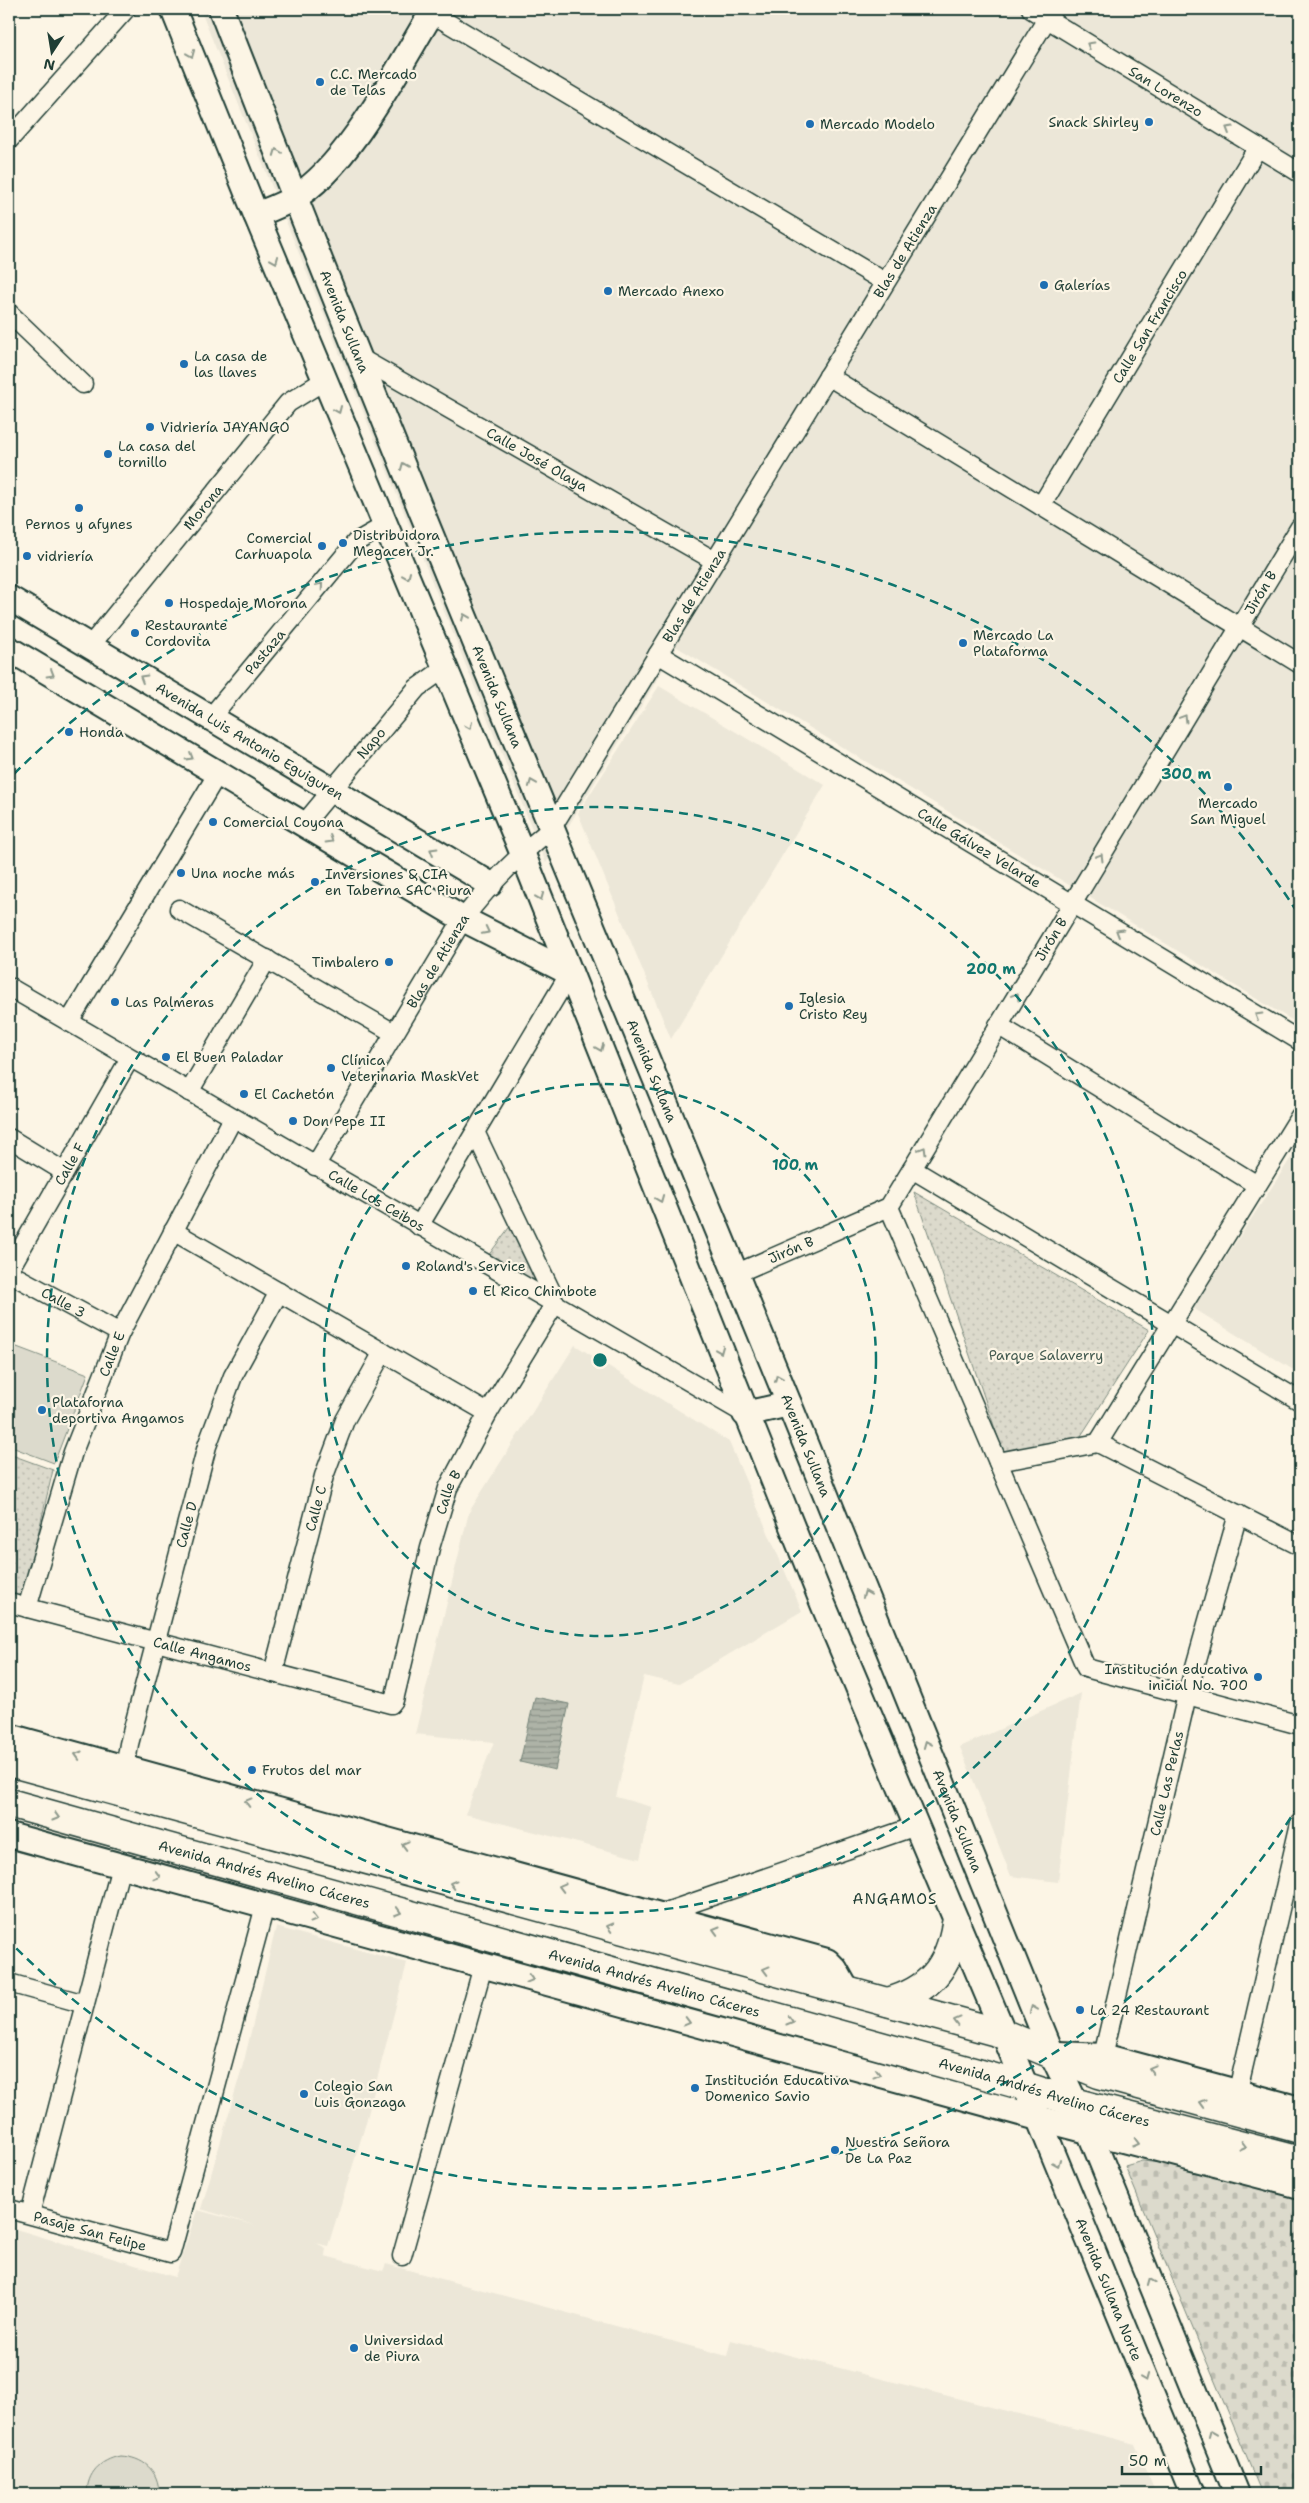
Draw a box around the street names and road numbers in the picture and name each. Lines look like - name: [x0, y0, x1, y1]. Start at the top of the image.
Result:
- street label: San Lorenzo: [1125, 62, 1206, 121]
- street label: Blas de Atienza: [869, 200, 941, 301]
- street label: Calle San Francisco: [1108, 266, 1191, 387]
- street label: Avenida Sullana: [316, 267, 373, 376]
- street label: Calle José Olaya: [483, 423, 591, 495]
- street label: Morona: [179, 481, 227, 534]
- street label: Blas de Atienza: [658, 545, 730, 646]
- street label: Jirón B: [1240, 567, 1281, 618]
- street label: Pastaza: [241, 625, 289, 678]
- street label: Avenida Sullana: [468, 642, 527, 751]
- street label: Avenida Luis Antonio Eguiguren: [152, 678, 347, 804]
- street label: Napo: [353, 724, 389, 763]
- street label: Calle Gálvez Velarde: [914, 803, 1044, 892]
- street label: Blas de Atienza: [403, 910, 473, 1012]
- street label: Jirón B: [1031, 914, 1071, 964]
- street label: Avenida Sullana: [623, 1017, 681, 1125]
- street label: Calle F: [50, 1140, 89, 1188]
- street label: Calle Los Ceibos: [325, 1165, 428, 1235]
- street label: Jirón B: [765, 1232, 817, 1267]
- street label: Calle 3: [38, 1283, 89, 1322]
- street label: Calle E: [95, 1329, 129, 1379]
- street label: Avenida Sullana: [777, 1391, 835, 1500]
- street label: Calle B: [432, 1467, 465, 1517]
- street label: Calle C: [301, 1484, 330, 1533]
- street label: Calle D: [172, 1500, 201, 1550]
- street label: Calle Angamos: [151, 1632, 254, 1676]
- street label: Calle Las Perlas: [1146, 1729, 1187, 1838]
- street label: Avenida Sullana: [929, 1767, 987, 1875]
- street label: Avenida Andrés Avelino Cáceres: [156, 1836, 372, 1912]
- street label: Avenida Andrés Avelino Cáceres: [546, 1945, 762, 2021]
- street label: Avenida Andrés Avelino Cáceres: [937, 2054, 1152, 2131]
- street label: Pasaje San Felipe: [32, 2207, 149, 2255]
- street label: Avenida Sullana Norte: [1071, 2215, 1146, 2364]

